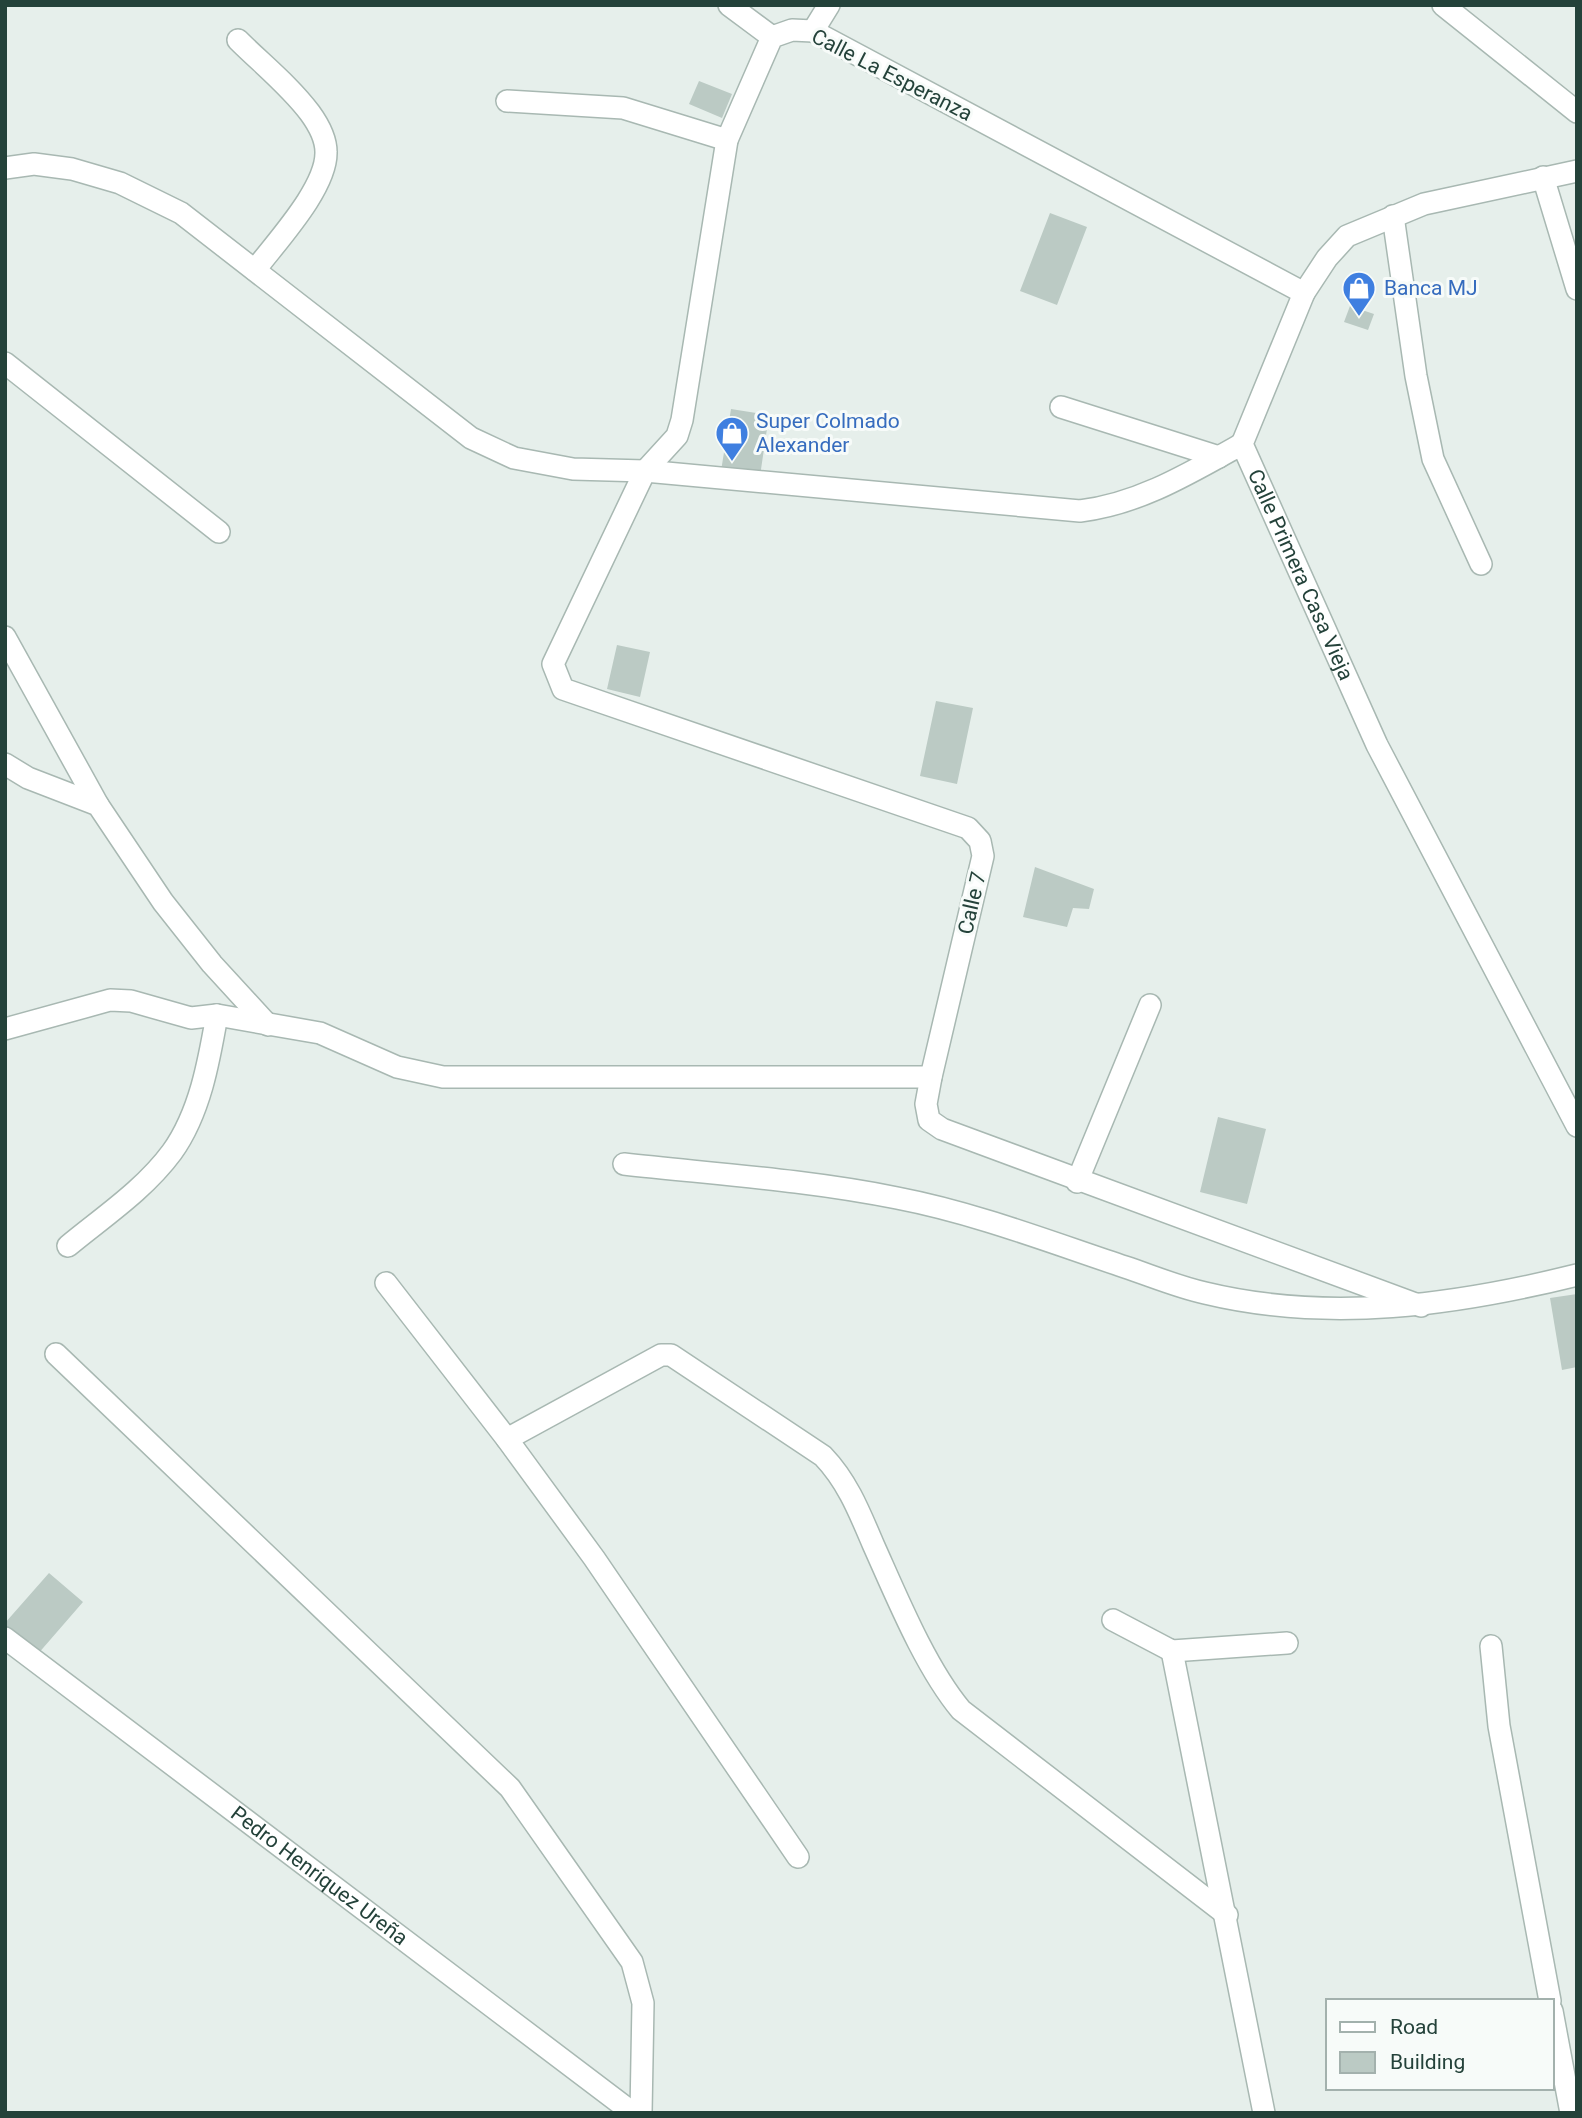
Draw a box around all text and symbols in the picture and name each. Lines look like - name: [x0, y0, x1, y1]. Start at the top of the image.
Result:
- street label: Calle La Esperanza: [808, 24, 976, 126]
- shop icon: Banca MJ: [1340, 269, 1378, 318]
- place label: Banca MJ: [1384, 276, 1478, 300]
- place label: Super Colmado Alexander: [756, 409, 900, 457]
- shop icon: Super Colmado Alexander: [713, 414, 751, 463]
- street label: Calle Primera Casa Vieja: [1243, 465, 1358, 684]
- street label: Calle 7: [953, 869, 991, 937]
- street label: Pedro Henriquez Ureña: [226, 1801, 412, 1950]
- legend: [1326, 1999, 1554, 2090]
- text: Road: [1390, 2015, 1438, 2039]
- text: Building: [1390, 2050, 1465, 2074]

